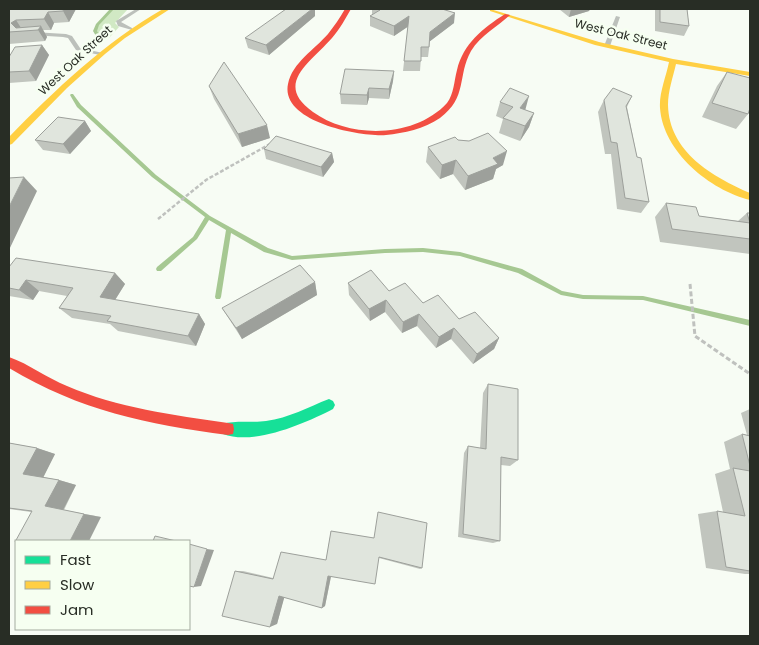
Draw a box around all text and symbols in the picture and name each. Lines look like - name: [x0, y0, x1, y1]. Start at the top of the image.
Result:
- street label: West Oak Street: [573, 14, 669, 54]
- street label: West Oak Street: [34, 21, 116, 99]
- legend: [15, 540, 190, 630]
- text: Fast: [60, 549, 91, 570]
- text: Slow: [60, 574, 95, 595]
- text: Jam: [60, 599, 94, 620]

